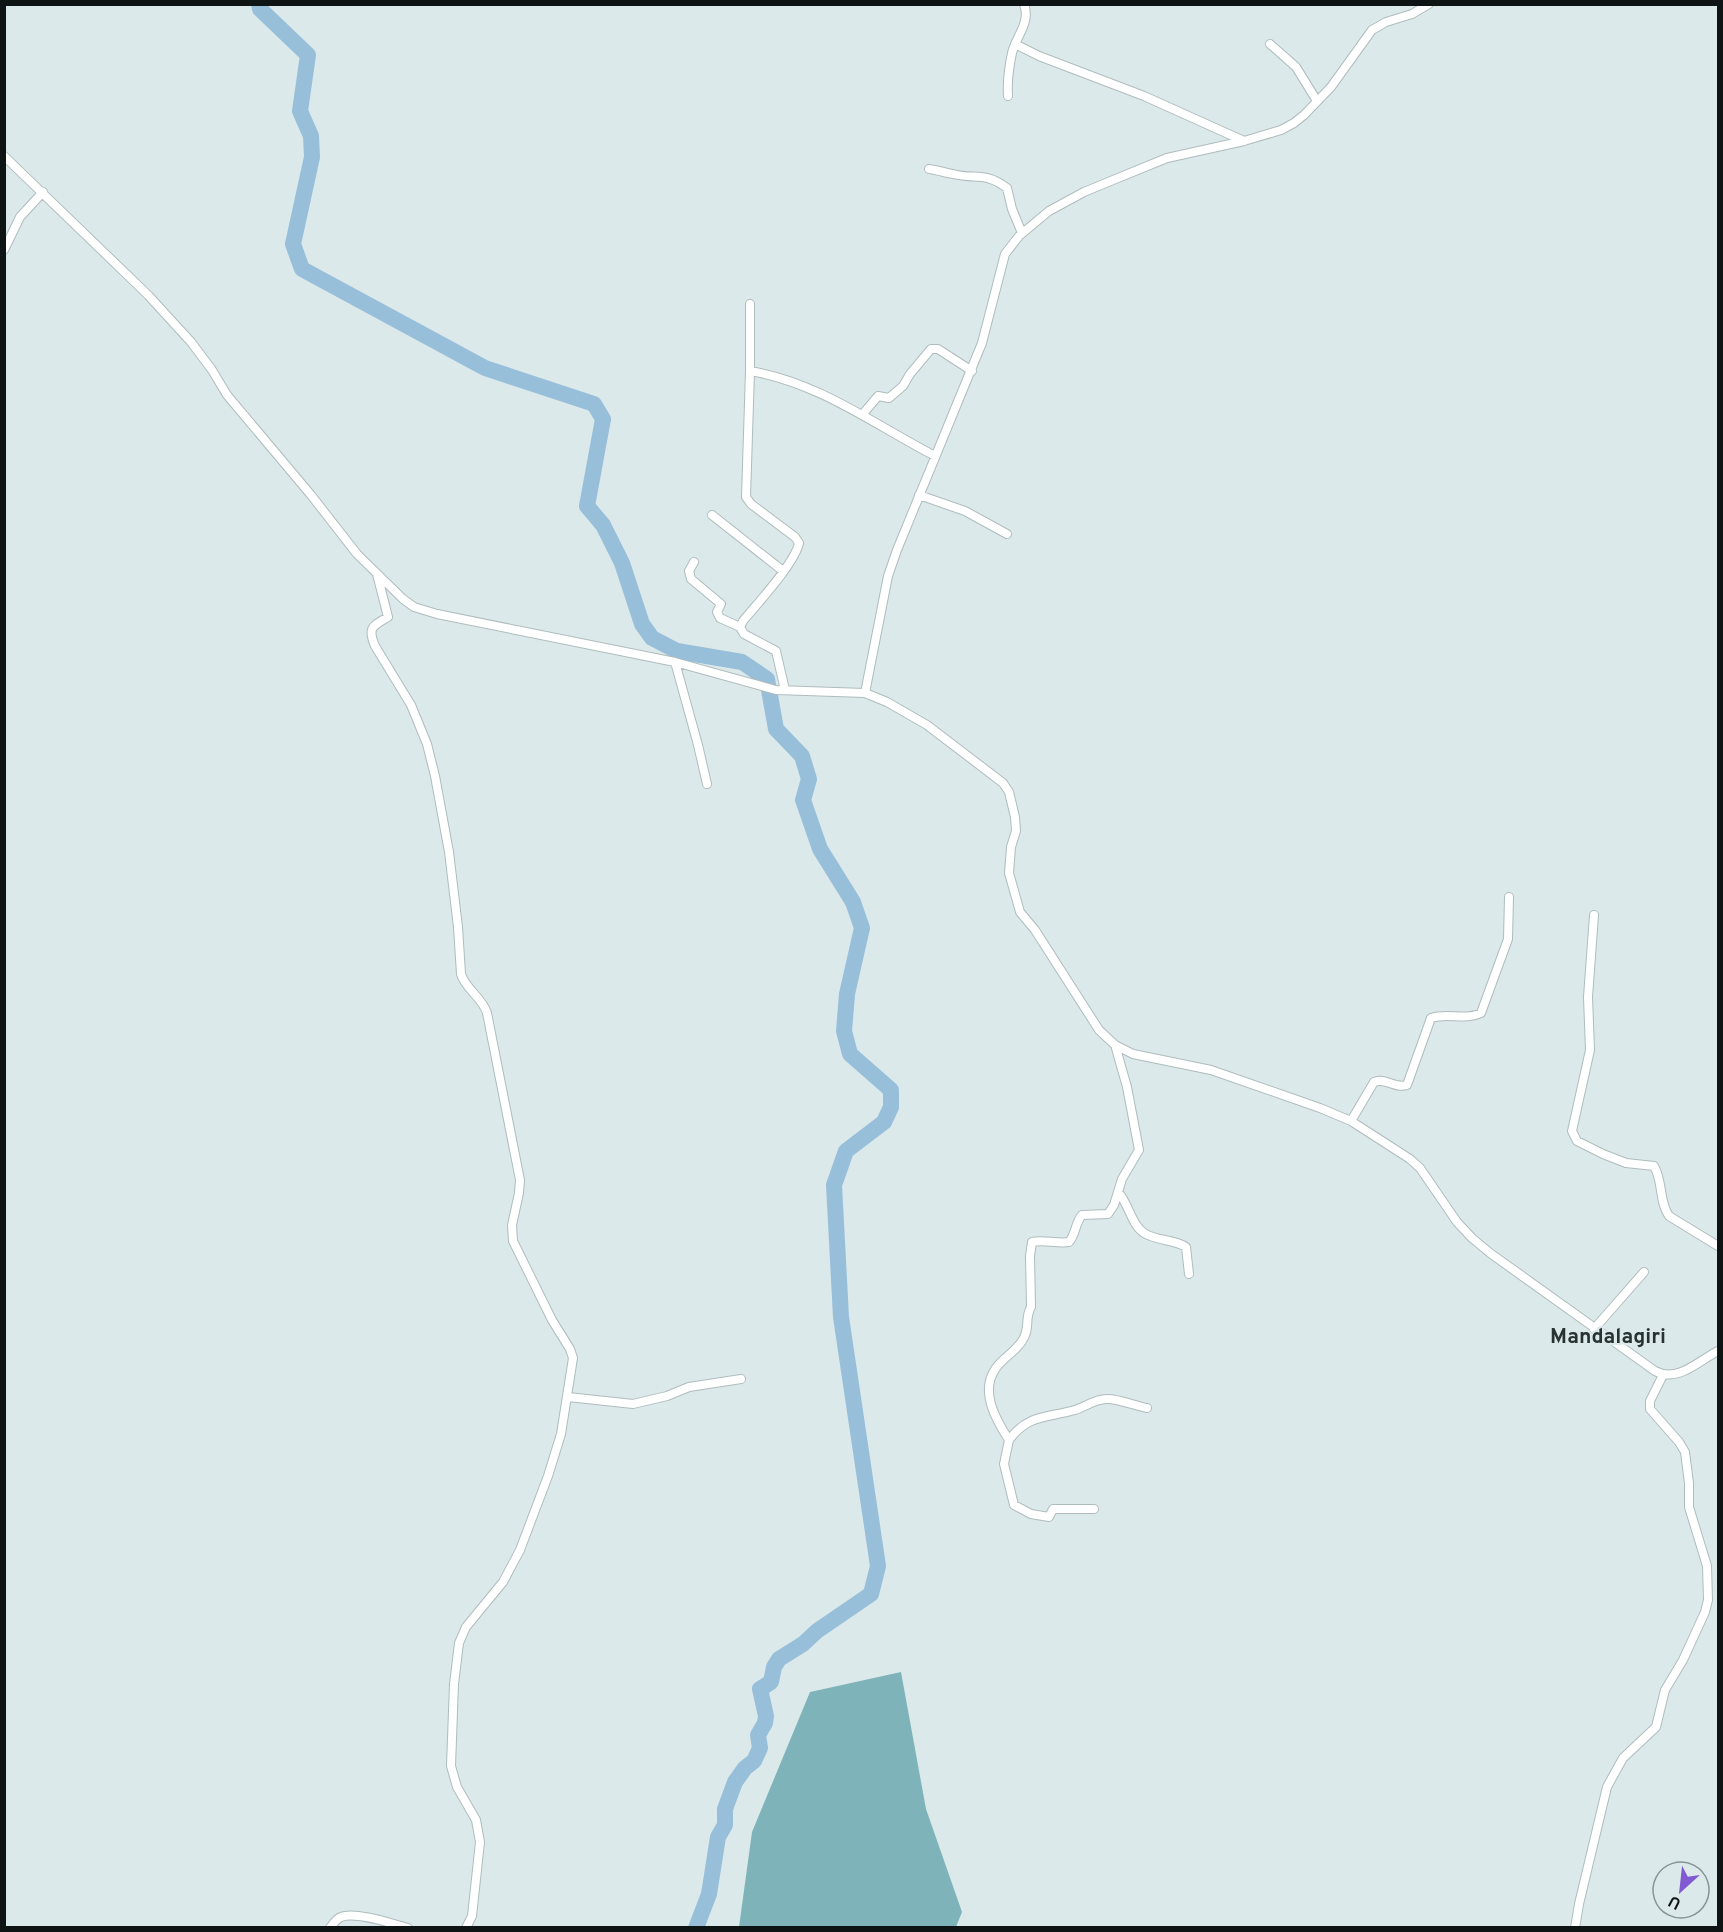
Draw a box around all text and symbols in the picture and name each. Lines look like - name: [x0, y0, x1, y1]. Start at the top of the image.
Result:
- district label: Mandalagiri: [1550, 1324, 1666, 1351]
- north arrow: [1651, 1860, 1711, 1920]
- text: U: [1665, 1890, 1685, 1913]

